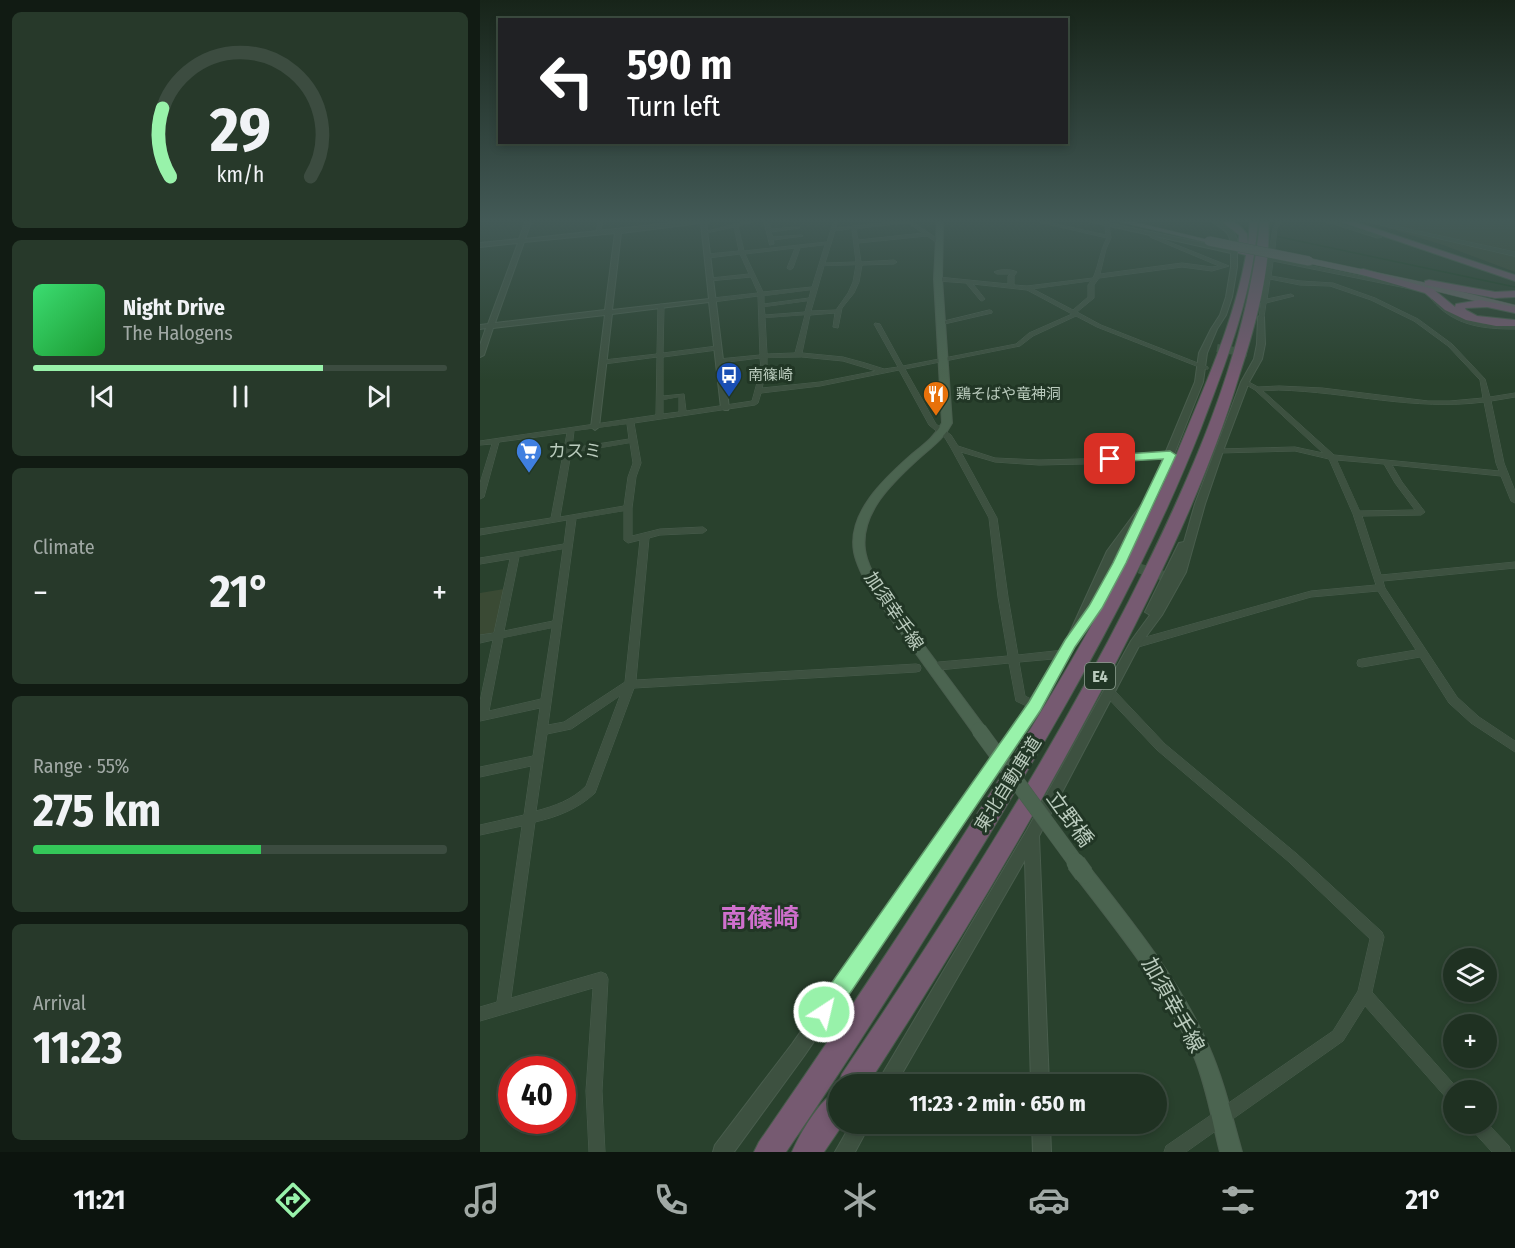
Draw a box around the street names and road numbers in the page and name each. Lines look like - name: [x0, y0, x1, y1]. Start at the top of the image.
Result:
- street label: 加須幸手線: [860, 568, 928, 654]
- road number: E4: [1085, 663, 1115, 689]
- street label: 東北自動車道: [970, 732, 1046, 836]
- street label: 立野橋: [1041, 786, 1099, 852]
- street label: 加須幸手線: [1136, 953, 1210, 1057]

